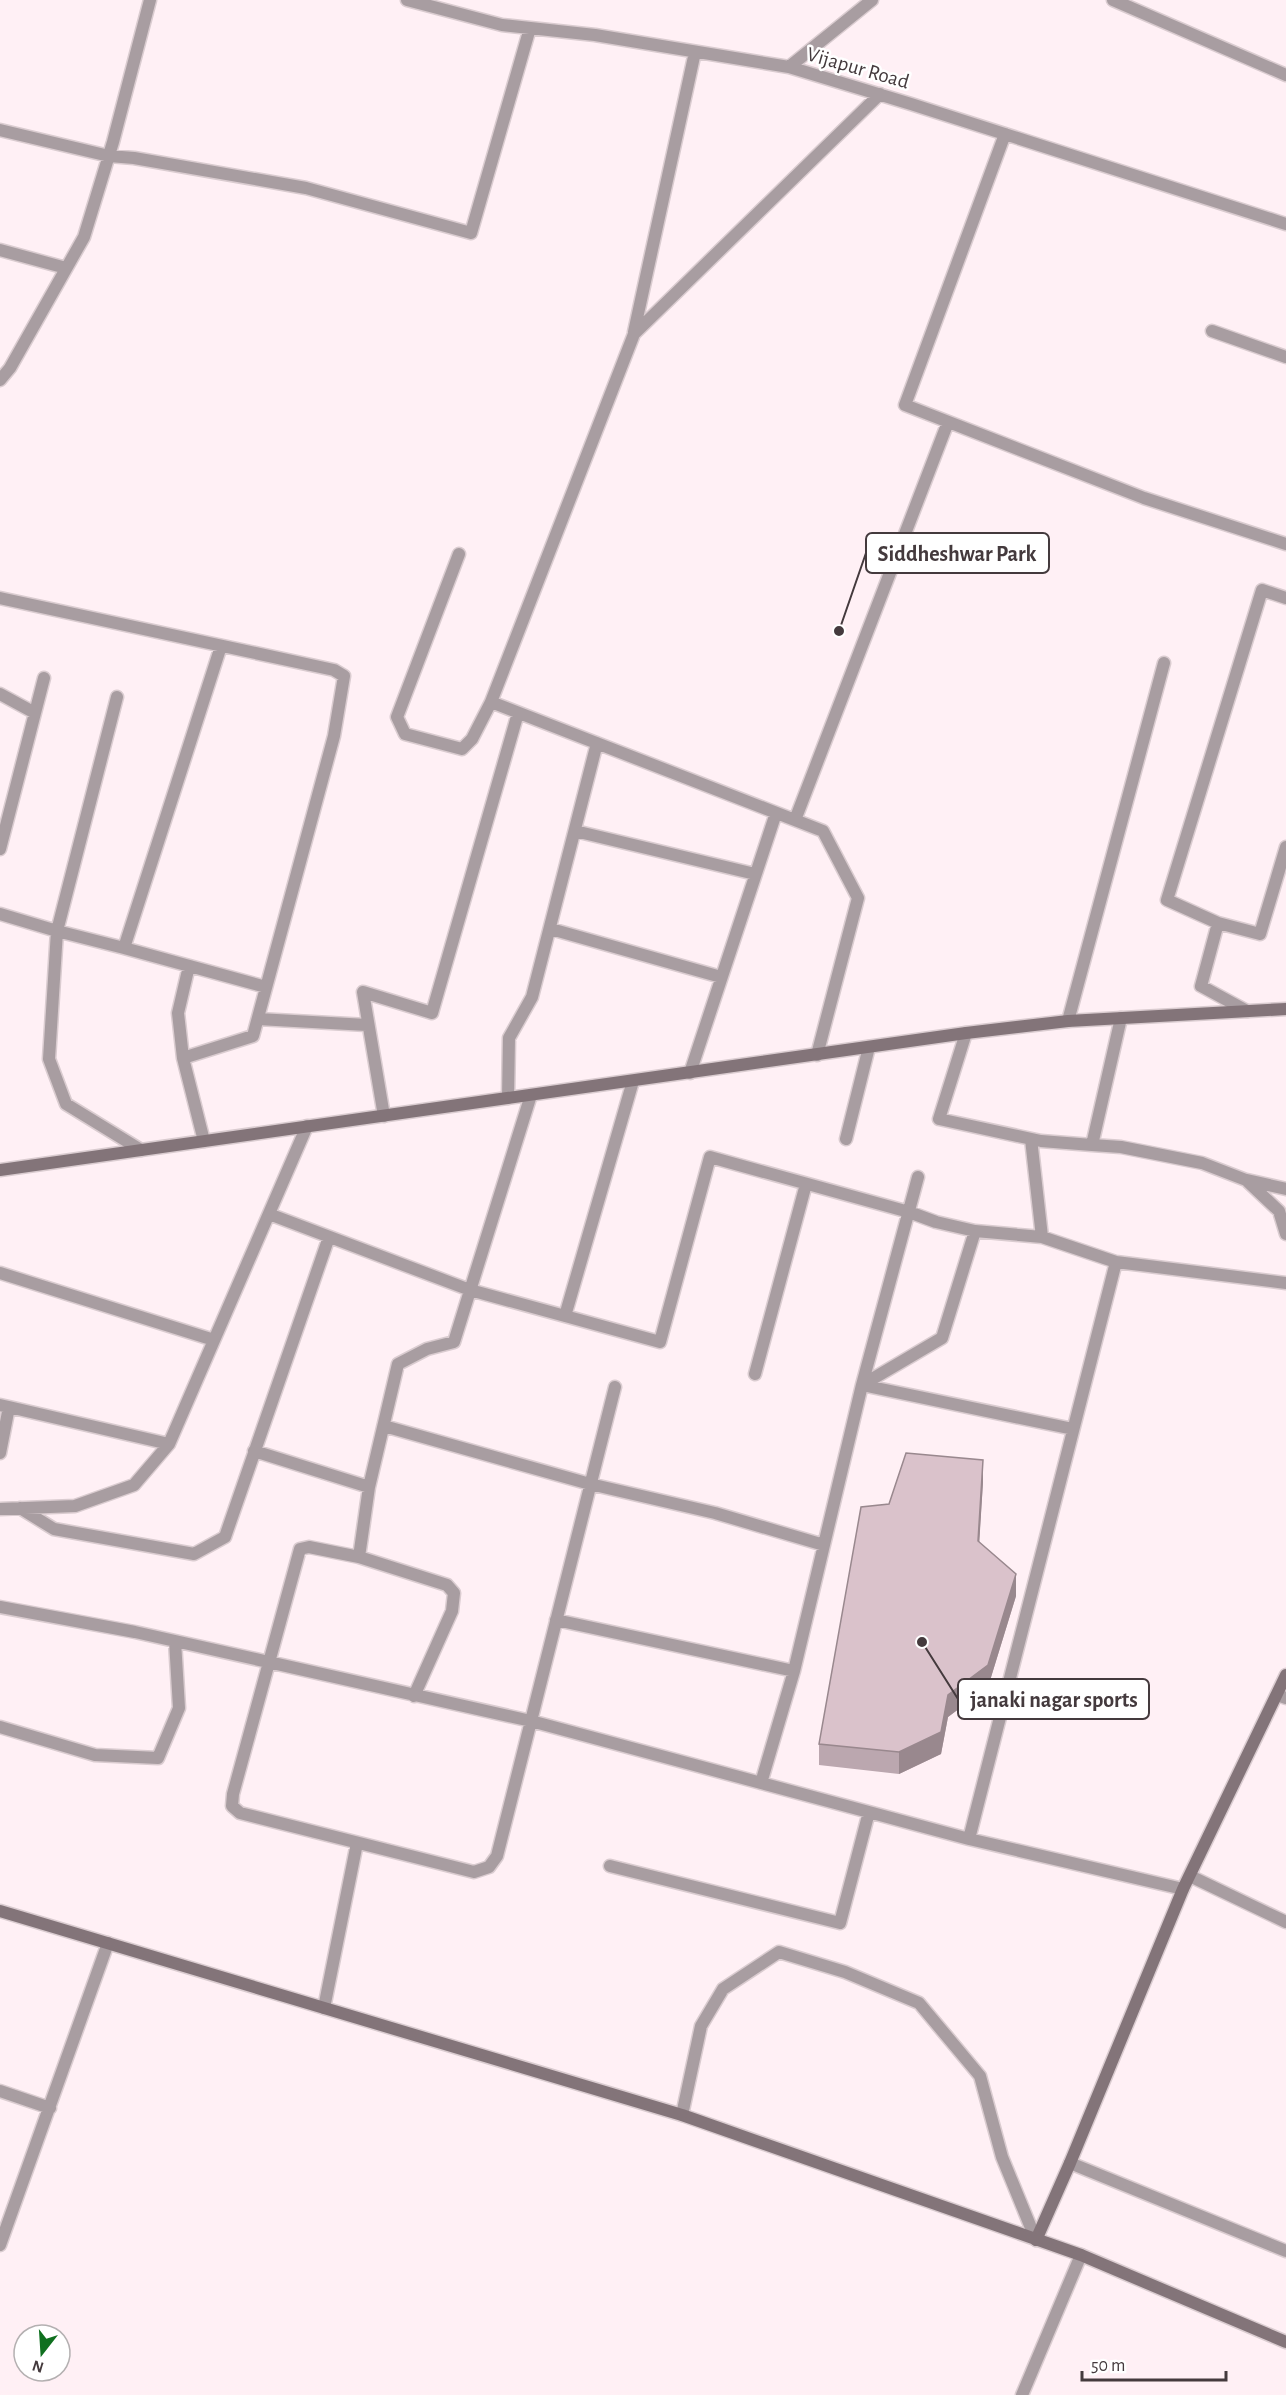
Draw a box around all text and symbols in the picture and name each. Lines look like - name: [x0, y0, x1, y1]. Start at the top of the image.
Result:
- street label: Vijapur Road: [804, 43, 912, 93]
- callout: Siddheshwar Park: [866, 533, 1049, 573]
- text: Siddheshwar Park: [878, 543, 1036, 565]
- callout: janaki nagar sports: [958, 1679, 1149, 1719]
- text: janaki nagar sports: [970, 1689, 1138, 1712]
- north arrow: [12, 2323, 72, 2383]
- scale bar: [1082, 2344, 1226, 2382]
- text: N: [30, 2357, 46, 2376]
- text: 50 m: [1091, 2357, 1125, 2375]

